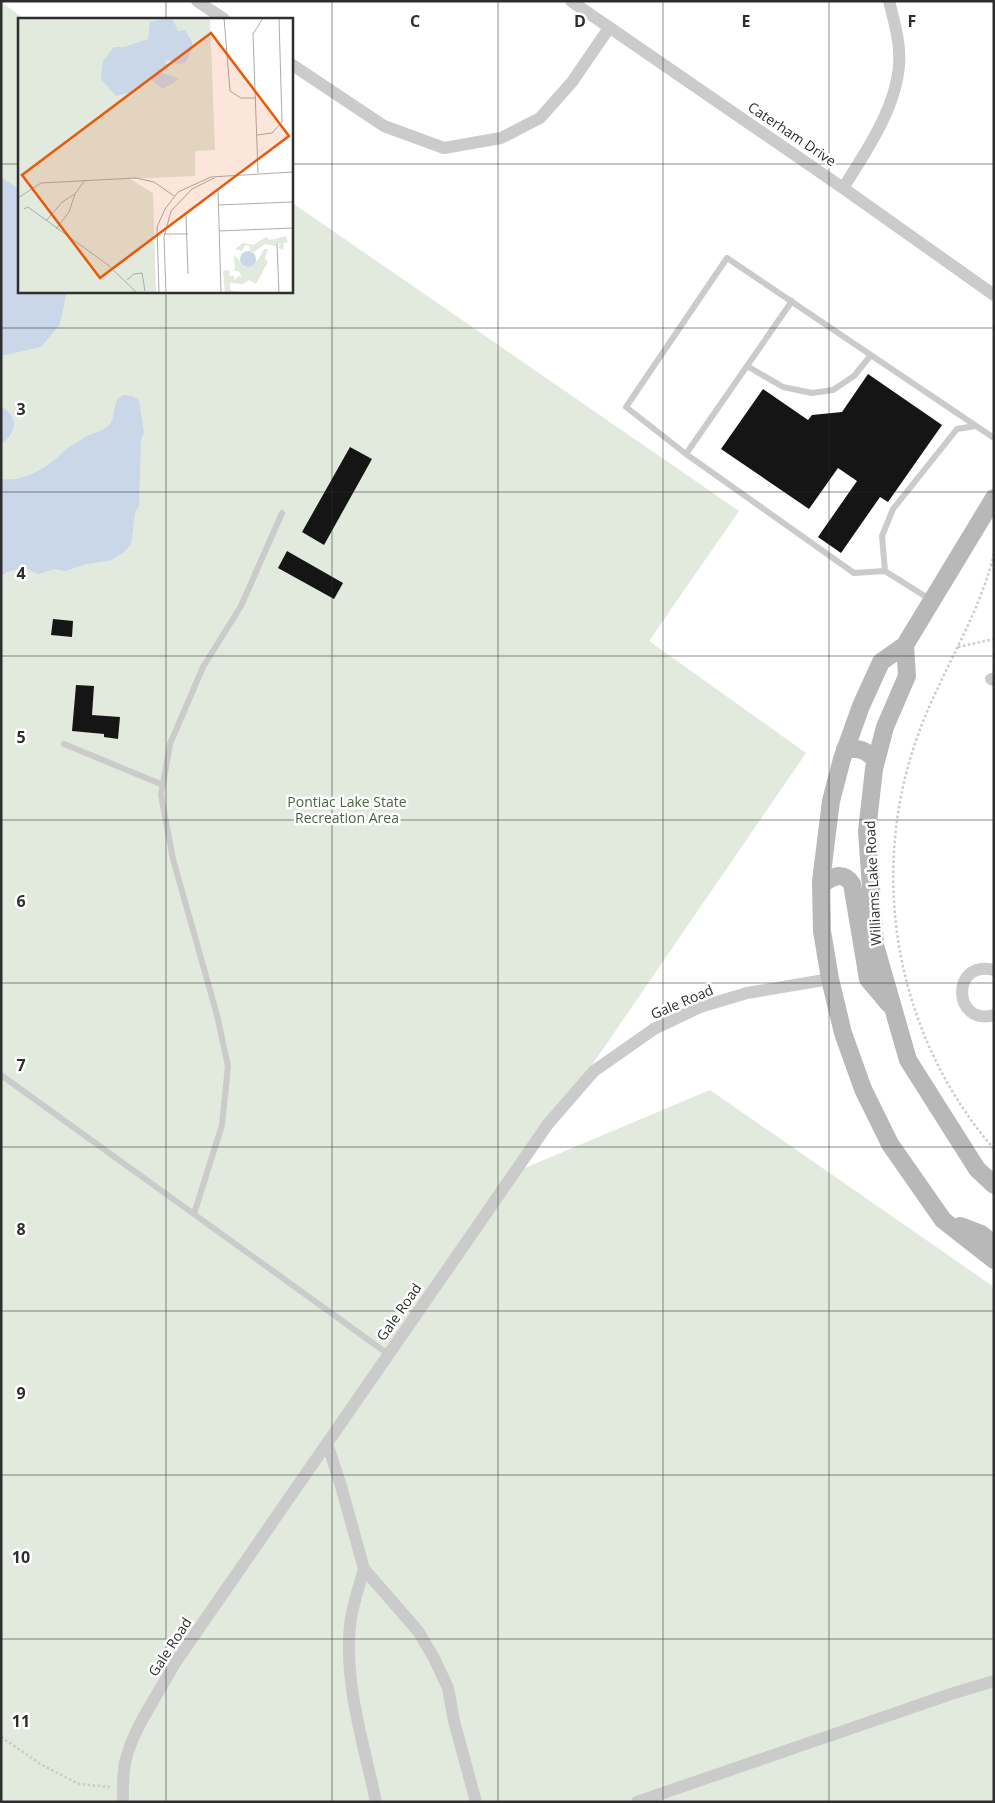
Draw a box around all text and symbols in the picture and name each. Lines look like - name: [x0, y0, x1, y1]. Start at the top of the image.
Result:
- text: C: [410, 10, 420, 32]
- text: D: [574, 10, 586, 32]
- text: E: [742, 10, 751, 32]
- text: F: [908, 10, 916, 32]
- inset map: [18, 18, 292, 292]
- street label: Caterham Drive: [745, 97, 840, 170]
- text: 3: [16, 398, 26, 420]
- text: 4: [16, 562, 26, 584]
- text: 5: [16, 726, 26, 748]
- park label: Pontiac Lake State Recreation Area: [287, 792, 407, 827]
- street label: Williams Lake Road: [860, 820, 885, 946]
- text: 6: [16, 890, 26, 912]
- street label: Gale Road: [648, 980, 716, 1023]
- text: 7: [16, 1054, 26, 1076]
- text: 8: [16, 1218, 26, 1240]
- street label: Gale Road: [372, 1279, 425, 1344]
- text: 9: [16, 1382, 26, 1404]
- text: 10: [12, 1546, 30, 1568]
- street label: Gale Road: [144, 1614, 196, 1680]
- text: 11: [12, 1710, 30, 1732]

